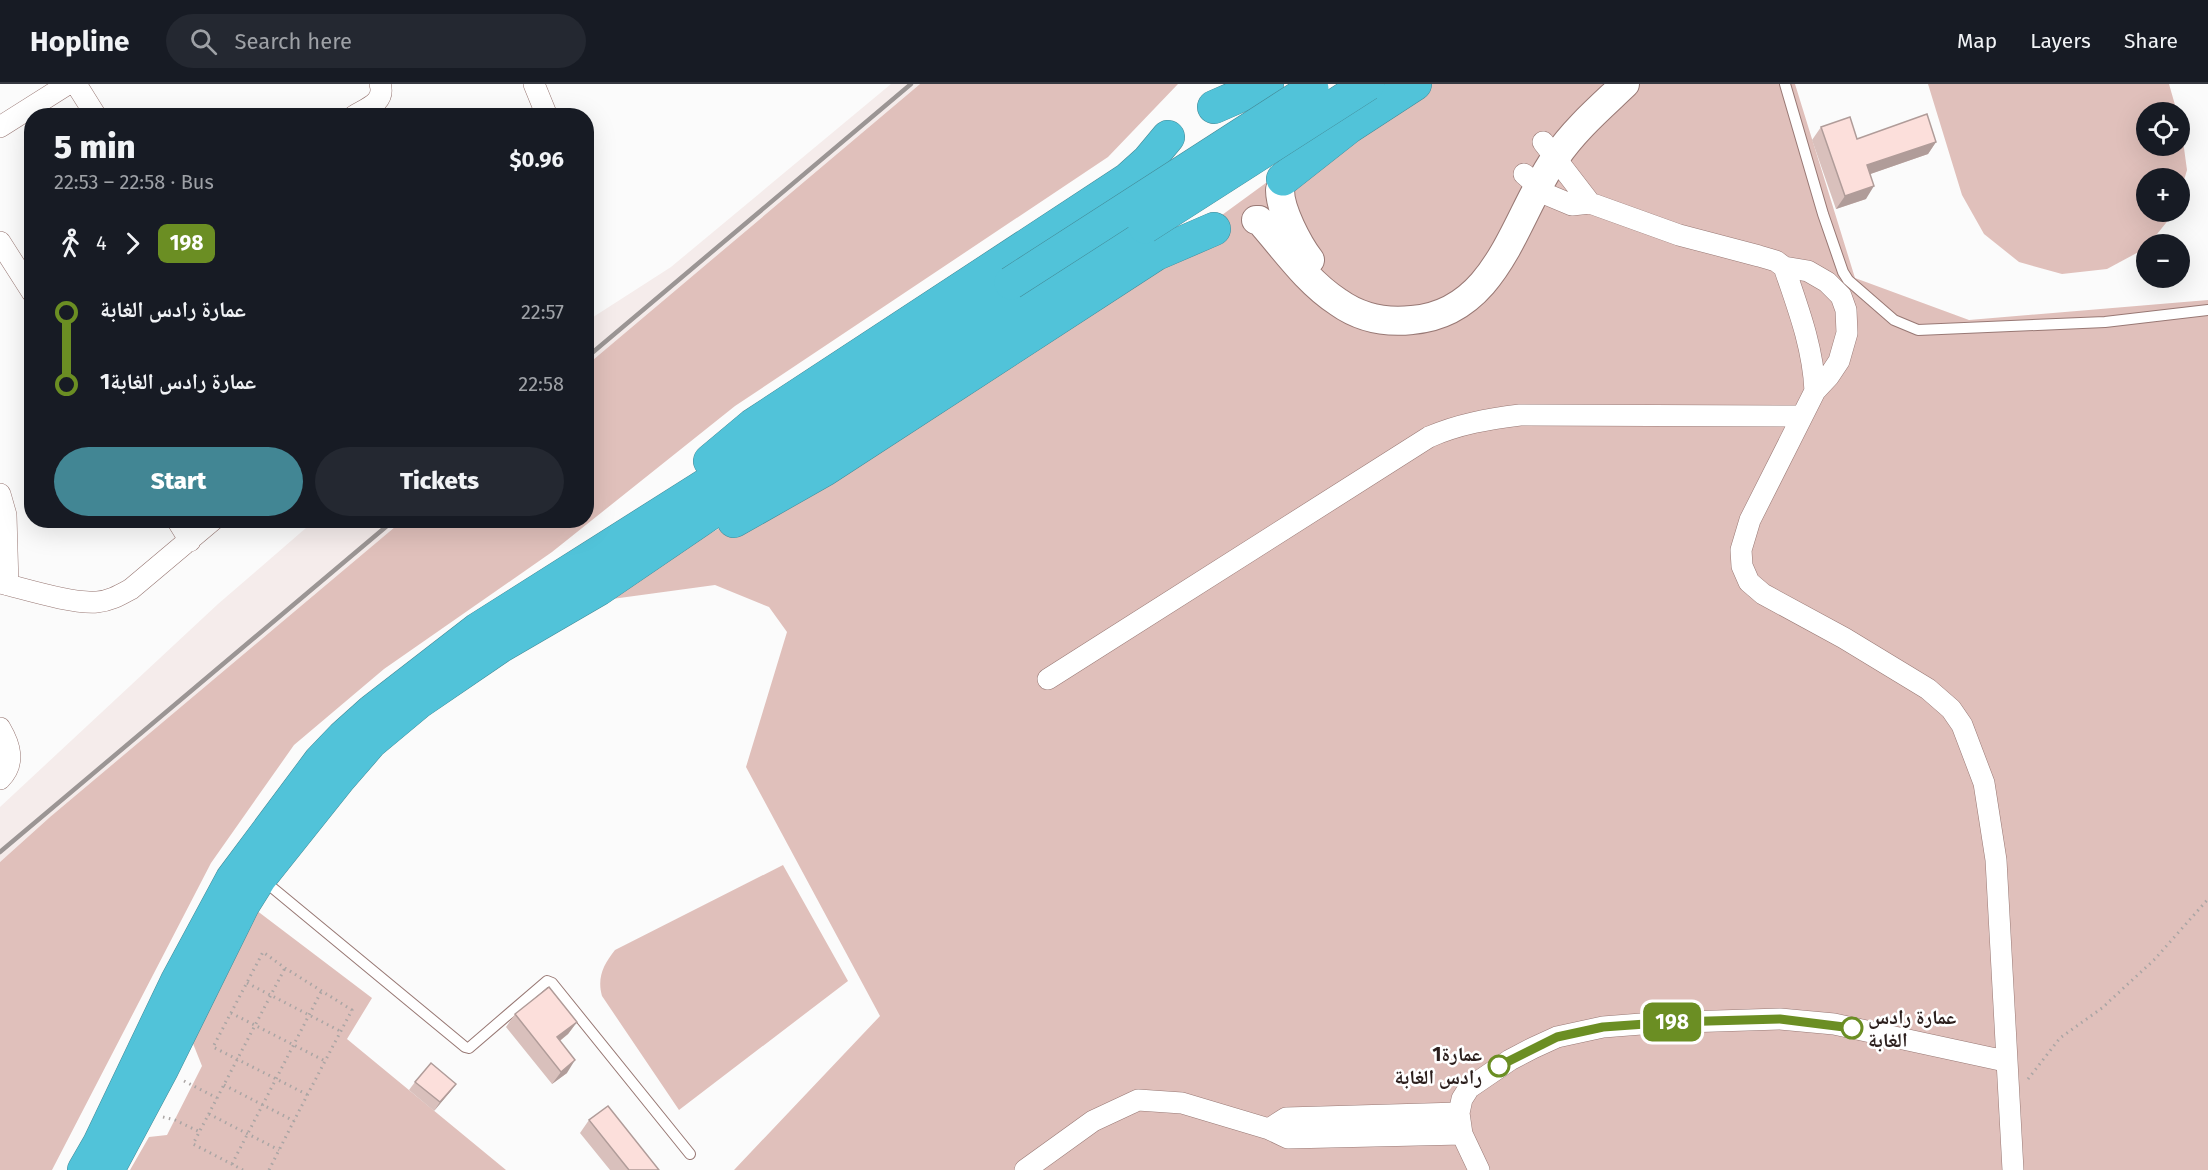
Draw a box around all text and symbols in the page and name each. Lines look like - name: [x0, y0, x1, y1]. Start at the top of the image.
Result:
- search box: [166, 14, 586, 68]
- text: Hopline: [30, 25, 130, 58]
- icon: search: [187, 25, 220, 58]
- text: Search here: [235, 28, 352, 55]
- text: Map: [1957, 28, 1997, 54]
- text: Layers: [2030, 28, 2091, 54]
- text: Share: [2124, 28, 2178, 54]
- map controls: [2136, 102, 2190, 288]
- button: locate: [2136, 102, 2190, 156]
- text: 5 min: [54, 127, 136, 167]
- text: $0.96: [510, 146, 564, 173]
- button: +: [2136, 168, 2190, 222]
- text: 22:53 – 22:58 · Bus: [54, 170, 214, 194]
- icon: walk: [54, 227, 87, 260]
- icon: forward: [116, 227, 149, 260]
- text: 198: [170, 230, 203, 256]
- text: 4: [96, 231, 107, 255]
- button: −: [2136, 234, 2190, 288]
- text: عمارة رادس الغابة: [100, 296, 246, 323]
- text: 22:57: [521, 300, 564, 324]
- text: 1عمارة رادس الغابة: [100, 368, 256, 395]
- text: 22:58: [518, 372, 564, 396]
- button: Start: [54, 447, 303, 516]
- button: Tickets: [315, 447, 564, 516]
- line badge: 198: [1638, 1002, 1706, 1042]
- place label: عمارة رادس الغابة: [1868, 1005, 1956, 1052]
- text: 198: [1655, 1009, 1689, 1035]
- marker: عمارة رادس الغابة: [1841, 1017, 1863, 1039]
- place label: 1عمارة رادس الغابة: [1395, 1042, 1482, 1089]
- marker: 1عمارة رادس الغابة: [1488, 1055, 1510, 1077]

